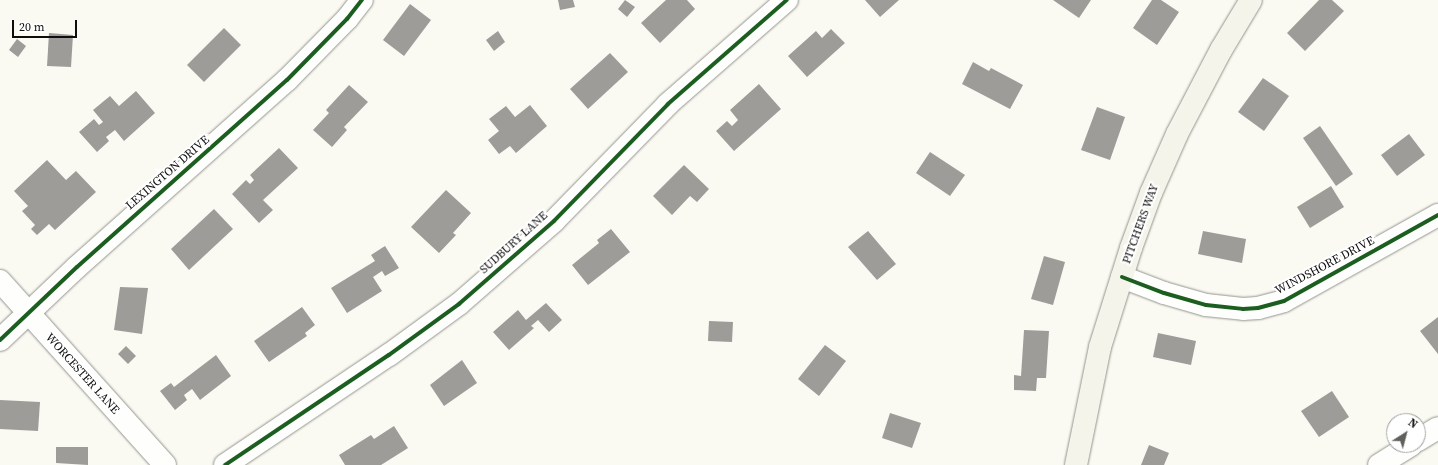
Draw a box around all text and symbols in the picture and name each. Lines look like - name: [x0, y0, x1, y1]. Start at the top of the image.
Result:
- scale bar: [14, 12, 79, 38]
- text: 20 m: [19, 19, 45, 35]
- street label: LEXINGTON DRIVE: [123, 133, 213, 213]
- street label: PITCHERS WAY: [1120, 182, 1162, 266]
- street label: SUDBURY LANE: [477, 209, 551, 277]
- street label: WINDSHORE DRIVE: [1273, 234, 1377, 298]
- street label: WORCESTER LANE: [42, 331, 122, 417]
- north arrow: [1386, 413, 1426, 453]
- text: N: [1405, 415, 1420, 432]

